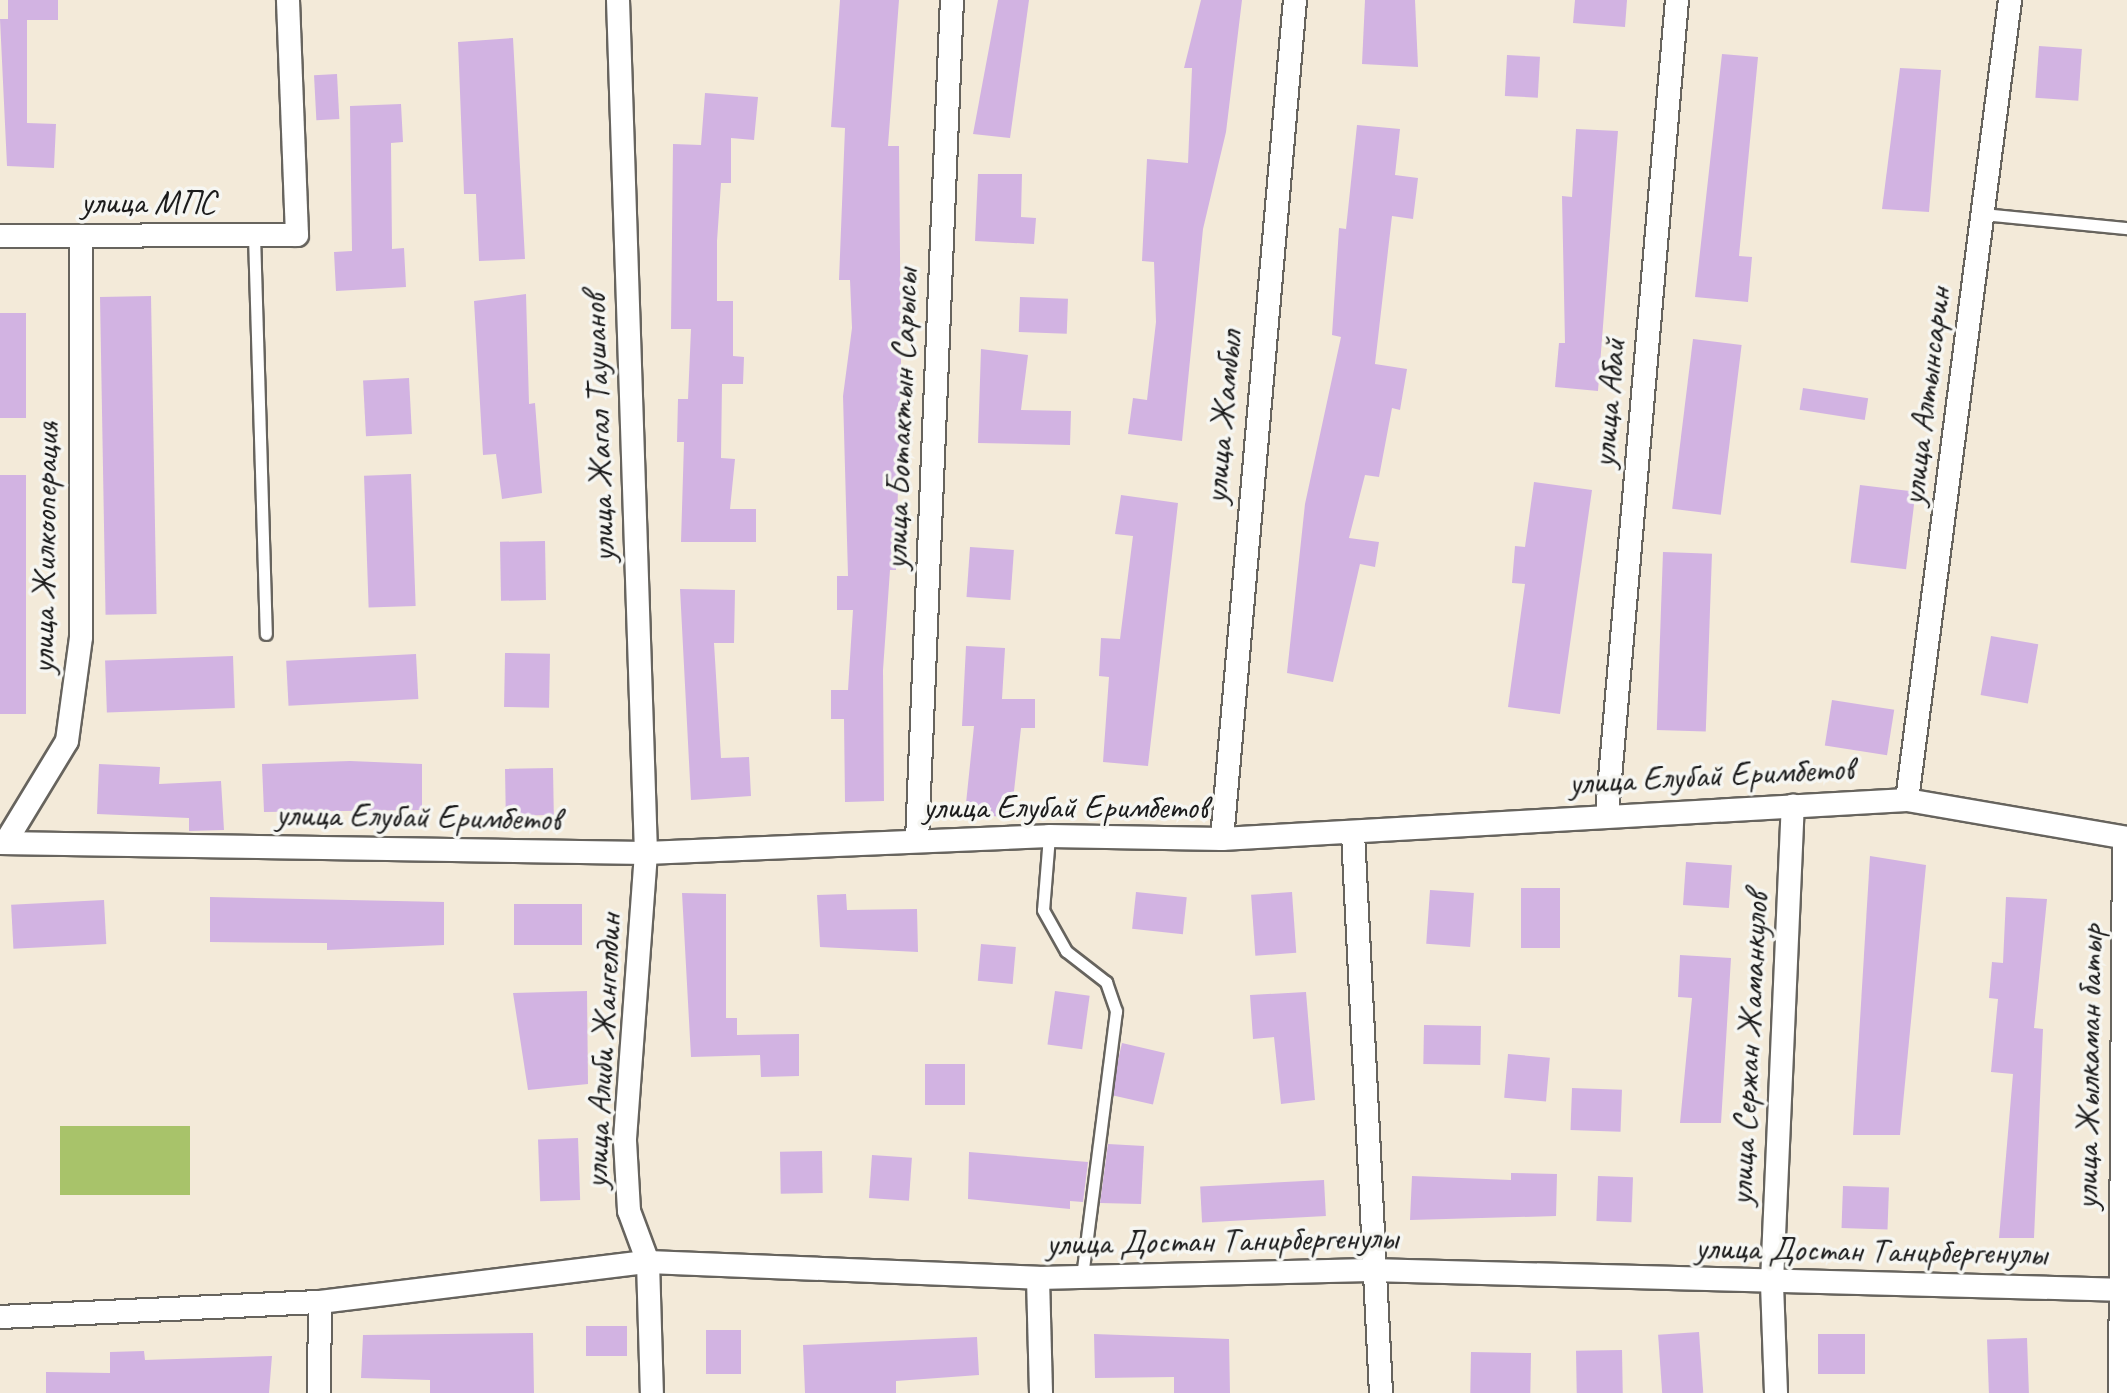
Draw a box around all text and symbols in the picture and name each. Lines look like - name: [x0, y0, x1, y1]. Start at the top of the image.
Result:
- street label: улица МПС: [81, 182, 215, 222]
- street label: улица Ботактын Сарысы: [874, 270, 926, 568]
- street label: улица Алтынсарин: [1891, 282, 1959, 510]
- street label: улица Жагал Таушанов: [573, 294, 623, 562]
- street label: улица Жамбыл: [1194, 329, 1250, 505]
- street label: улица Абай: [1582, 336, 1634, 470]
- street label: улица Жилкооперация: [21, 423, 67, 673]
- street label: улица Елубай Еримбетов: [1568, 747, 1854, 803]
- street label: улица Елубай Еримбетов: [923, 787, 1207, 827]
- street label: улица Елубай Еримбетов: [275, 793, 561, 839]
- street label: улица Сержан Жаманкулов: [1719, 892, 1777, 1206]
- street label: улица Алиби Жангелдин: [574, 913, 630, 1189]
- street label: улица Жылкаман батыр: [2065, 922, 2111, 1212]
- street label: улица Достан Танирбергенулы: [1043, 1216, 1401, 1264]
- street label: улица Достан Танирбергенулы: [1692, 1226, 2050, 1274]

